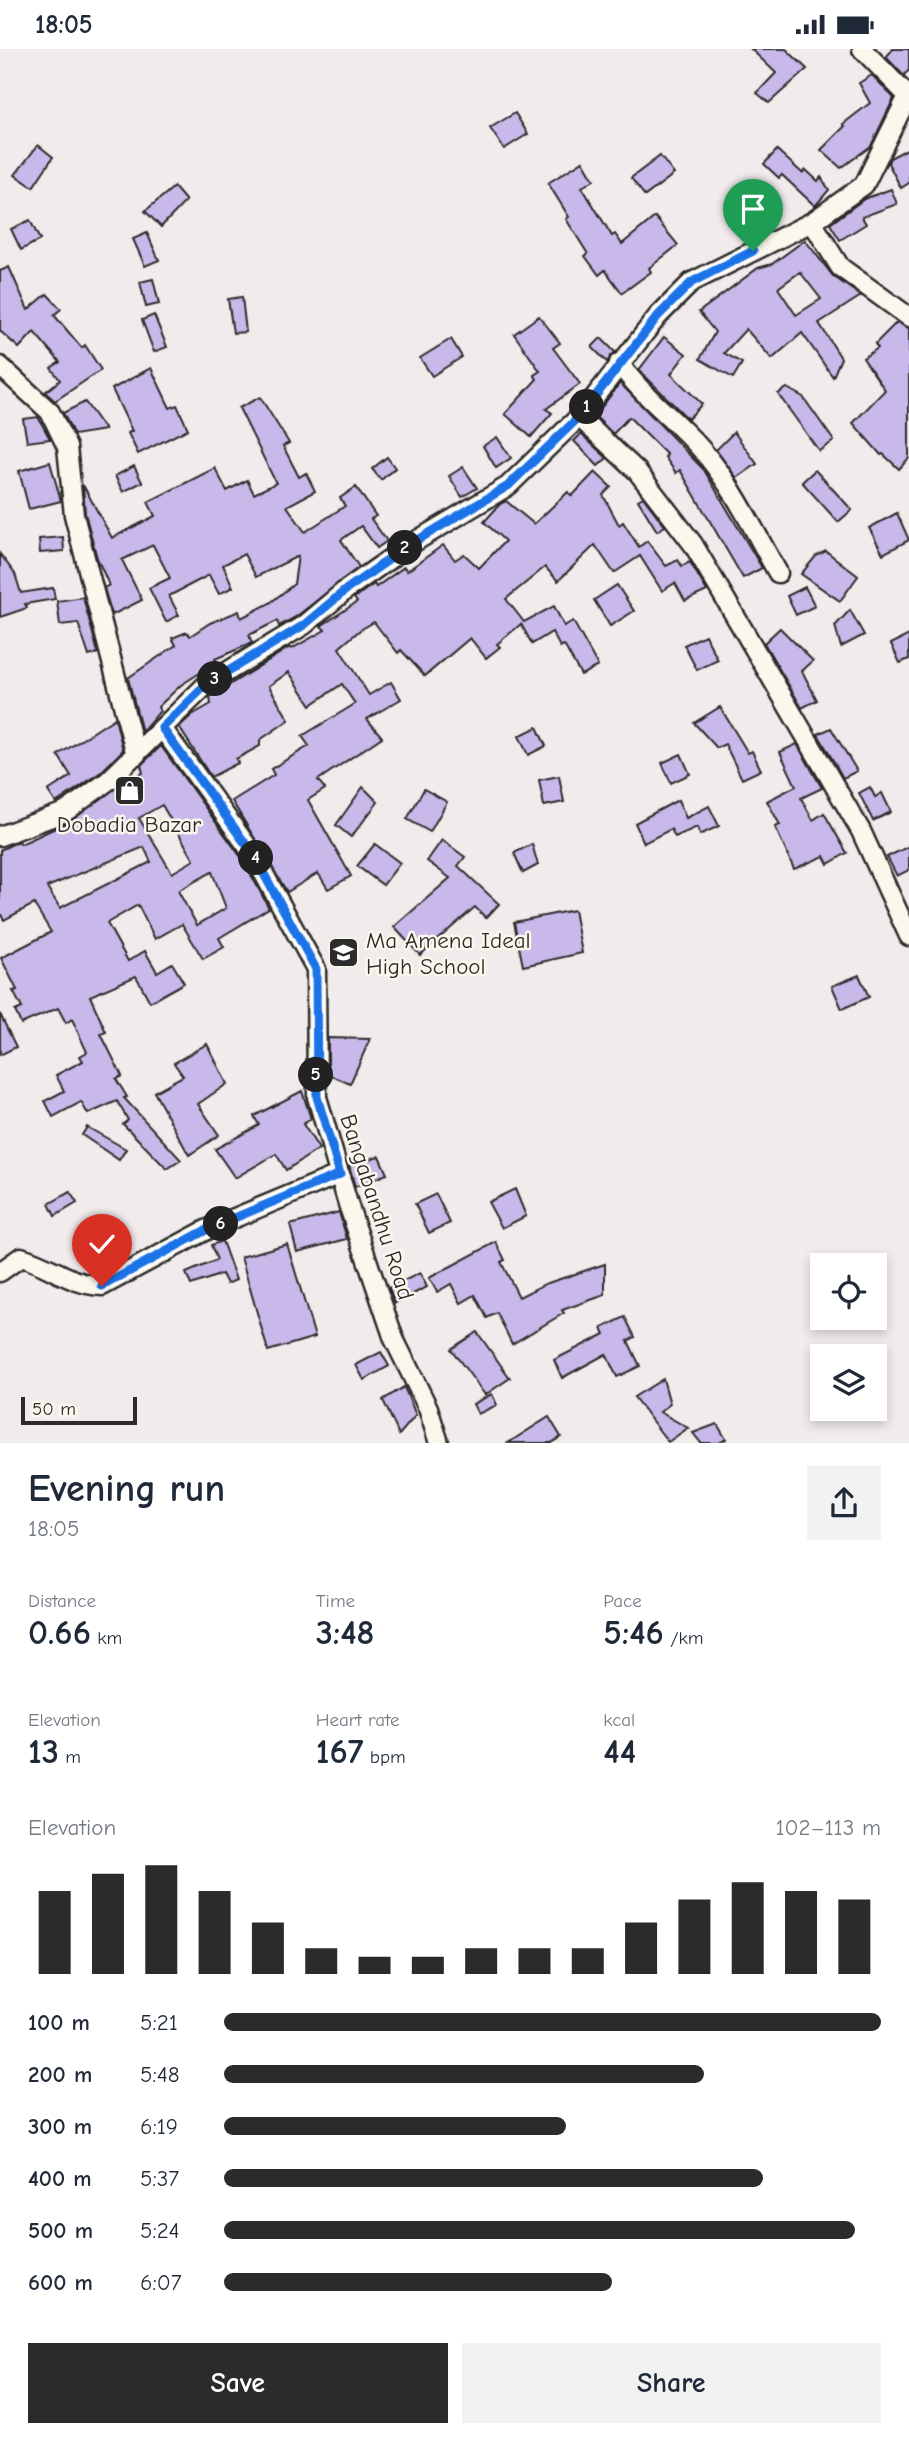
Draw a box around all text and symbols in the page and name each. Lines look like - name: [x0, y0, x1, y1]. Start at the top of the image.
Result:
- text: 18:05: [35, 10, 93, 40]
- pin: [723, 179, 783, 251]
- icon: arrive: [734, 190, 772, 228]
- pin: 1: [570, 389, 604, 425]
- text: 1: [583, 395, 590, 417]
- pin: 2: [388, 531, 422, 565]
- text: 2: [400, 536, 409, 558]
- pin: 3: [198, 661, 232, 697]
- text: 3: [210, 667, 219, 689]
- shop icon: Dobadia Bazar: [112, 773, 146, 807]
- place label: Dobadia Bazar: [57, 811, 202, 838]
- pin: 4: [238, 841, 274, 875]
- text: 4: [251, 846, 260, 868]
- place label: Ma Amena Ideal High School: [366, 927, 531, 980]
- school or university icon: Ma Amena Ideal High School: [326, 936, 360, 970]
- pin: 5: [298, 1058, 334, 1093]
- text: 5: [310, 1063, 321, 1085]
- street label: Bangabandhu Road: [334, 1111, 420, 1303]
- pin: 6: [204, 1207, 238, 1241]
- text: 6: [216, 1212, 225, 1234]
- pin: [72, 1214, 132, 1286]
- icon: check: [83, 1225, 121, 1263]
- map controls: [810, 1253, 887, 1421]
- button: locate: [810, 1253, 887, 1330]
- button: layers: [810, 1344, 887, 1421]
- scale bar: [21, 1394, 136, 1426]
- text: 50 m: [32, 1398, 76, 1420]
- button: share: [807, 1466, 881, 1540]
- text: Evening run: [28, 1467, 225, 1511]
- text: 18:05: [28, 1515, 80, 1542]
- text: Distance: [28, 1590, 96, 1612]
- text: Time: [316, 1590, 355, 1612]
- text: Pace: [603, 1590, 642, 1612]
- text: 0.66: [28, 1612, 91, 1653]
- text: 3:48: [316, 1612, 375, 1653]
- text: 5:46: [603, 1612, 664, 1653]
- text: km: [91, 1627, 122, 1649]
- text: /km: [664, 1627, 703, 1649]
- text: Elevation: [28, 1709, 101, 1731]
- text: Heart rate: [316, 1709, 399, 1731]
- text: kcal: [603, 1709, 635, 1731]
- text: 13: [28, 1731, 59, 1772]
- text: 167: [316, 1731, 363, 1772]
- text: 44: [603, 1731, 636, 1772]
- text: m: [59, 1746, 81, 1768]
- text: bpm: [363, 1746, 406, 1768]
- text: Elevation: [28, 1814, 116, 1841]
- text: 102–113 m: [775, 1814, 881, 1841]
- text: 100 m: [28, 2009, 90, 2036]
- text: 5:21: [140, 2009, 178, 2036]
- text: 200 m: [28, 2061, 92, 2088]
- text: 5:48: [140, 2061, 180, 2088]
- text: 300 m: [28, 2113, 92, 2140]
- text: 6:19: [140, 2113, 178, 2140]
- text: 400 m: [28, 2165, 92, 2192]
- text: 5:37: [140, 2165, 179, 2192]
- text: 500 m: [28, 2217, 93, 2244]
- text: 5:24: [140, 2217, 180, 2244]
- text: 600 m: [28, 2269, 93, 2296]
- text: 6:07: [140, 2269, 182, 2296]
- button: Save: [28, 2343, 448, 2423]
- button: Share: [462, 2343, 881, 2423]

